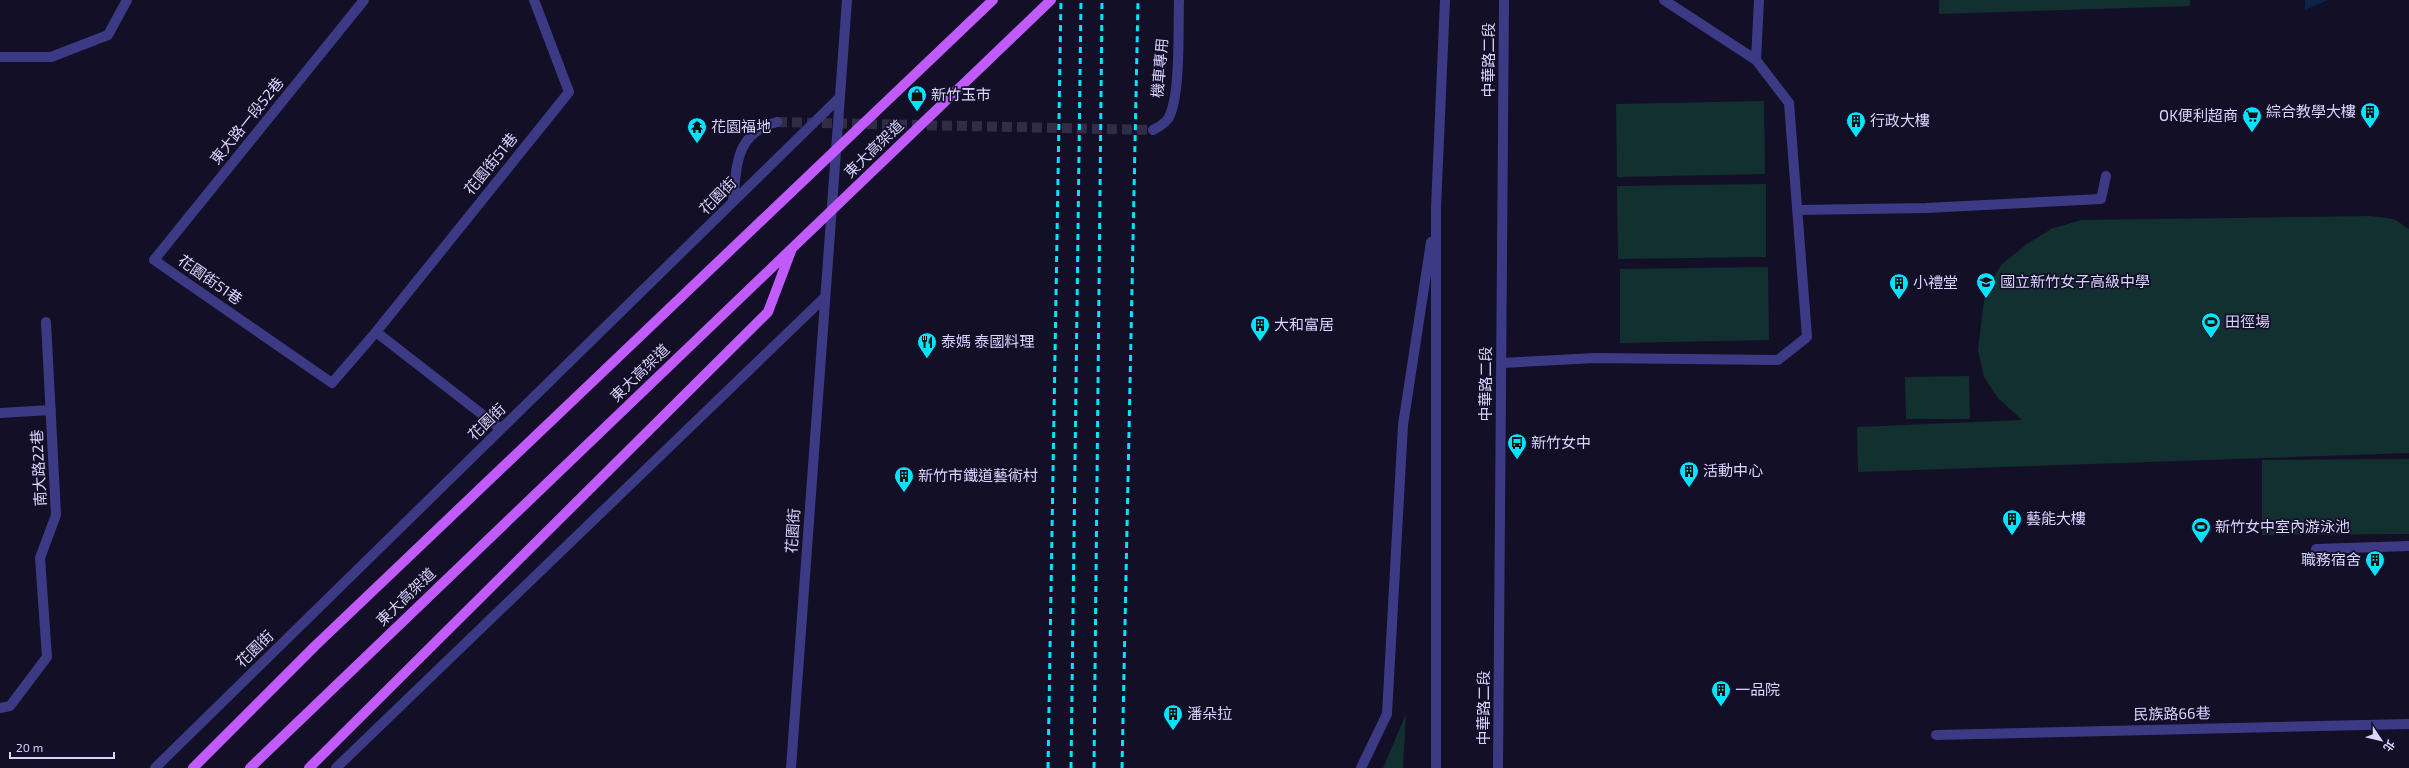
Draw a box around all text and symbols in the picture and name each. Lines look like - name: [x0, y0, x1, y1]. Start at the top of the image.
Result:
- street label: 中華路二段: [1479, 22, 1497, 98]
- street label: 機車專用: [1147, 37, 1171, 99]
- street label: 東大路一段52巷: [206, 73, 287, 167]
- shop icon: 新竹玉市: [906, 84, 928, 112]
- place label: 新竹玉市: [931, 85, 991, 103]
- building icon: 綜合教學大樓: [2359, 101, 2381, 129]
- place label: 綜合教學大樓: [2266, 102, 2356, 120]
- supermarket icon: OK便利超商: [2241, 105, 2263, 133]
- place label: OK便利超商: [2159, 106, 2238, 124]
- building icon: 行政大樓: [1845, 110, 1867, 138]
- place label: 行政大樓: [1870, 111, 1930, 129]
- temple icon: 花園福地: [686, 116, 708, 144]
- street label: 東大高架道: [840, 116, 907, 181]
- place label: 花園福地: [711, 117, 771, 135]
- street label: 花園街51巷: [460, 129, 521, 198]
- street label: 花園街: [695, 173, 740, 218]
- street label: 花園街51巷: [175, 251, 246, 308]
- school or university icon: 國立新竹女子高級中學: [1975, 271, 1997, 299]
- building icon: 小禮堂: [1888, 272, 1910, 300]
- place label: 國立新竹女子高級中學: [2000, 272, 2150, 290]
- place label: 小禮堂: [1913, 273, 1958, 291]
- sports icon: 田徑場: [2200, 311, 2222, 339]
- place label: 田徑場: [2225, 312, 2270, 330]
- building icon: 大和富居: [1249, 314, 1271, 342]
- place label: 大和富居: [1274, 315, 1334, 333]
- restaurant icon: 泰媽 泰國料理: [916, 331, 938, 359]
- place label: 泰媽 泰國料理: [941, 332, 1034, 350]
- street label: 東大高架道: [606, 340, 673, 405]
- street label: 中華路二段: [1476, 346, 1494, 422]
- street label: 花園街: [464, 399, 509, 443]
- street label: 南大路22巷: [27, 429, 49, 507]
- bus stop icon: 新竹女中: [1506, 432, 1528, 460]
- place label: 新竹女中: [1531, 433, 1591, 451]
- building icon: 活動中心: [1678, 460, 1700, 488]
- place label: 活動中心: [1703, 461, 1763, 479]
- building icon: 新竹市鐵道藝術村: [893, 465, 915, 493]
- place label: 新竹市鐵道藝術村: [918, 466, 1038, 484]
- street label: 花園街: [781, 508, 803, 554]
- building icon: 藝能大樓: [2001, 508, 2023, 536]
- place label: 藝能大樓: [2026, 509, 2086, 527]
- sports icon: 新竹女中室內游泳池: [2190, 516, 2212, 544]
- place label: 新竹女中室內游泳池: [2215, 517, 2350, 535]
- building icon: 職務宿舍: [2364, 549, 2386, 577]
- place label: 職務宿舍: [2301, 550, 2361, 568]
- street label: 東大高架道: [372, 564, 439, 629]
- street label: 花園街: [232, 626, 277, 670]
- street label: 中華路二段: [1474, 670, 1492, 746]
- building icon: 一品院: [1710, 679, 1732, 707]
- place label: 一品院: [1735, 680, 1780, 698]
- building icon: 潘朵拉: [1162, 703, 1184, 731]
- street label: 民族路66巷: [2133, 703, 2211, 723]
- place label: 潘朵拉: [1187, 704, 1232, 722]
- north arrow: [2361, 720, 2401, 760]
- scale bar: [10, 734, 114, 760]
- text: 北: [2381, 738, 2398, 754]
- text: 20 m: [16, 740, 43, 754]

